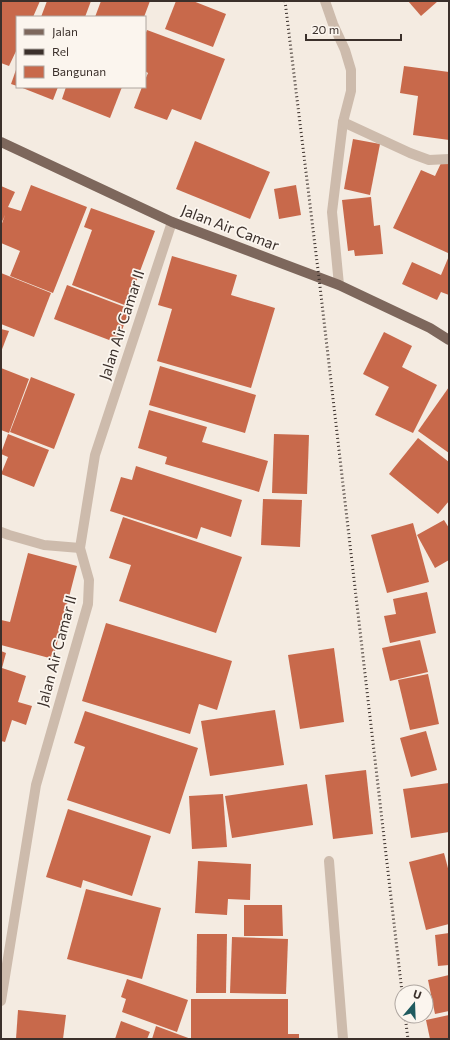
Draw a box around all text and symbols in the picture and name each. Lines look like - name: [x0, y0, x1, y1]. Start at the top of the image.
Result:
- legend: [16, 16, 146, 88]
- scale bar: [306, 16, 401, 42]
- text: 20 m: [312, 22, 339, 36]
- text: Jalan: [52, 24, 78, 39]
- text: Rel: [52, 44, 69, 58]
- text: Bangunan: [52, 64, 106, 78]
- street label: Jalan Air Camar: [179, 200, 282, 254]
- street label: Jalan Air Camar II: [95, 267, 147, 382]
- street label: Jalan Air Camar II: [32, 593, 80, 708]
- north arrow: [394, 984, 434, 1024]
- text: U: [412, 987, 423, 1002]

